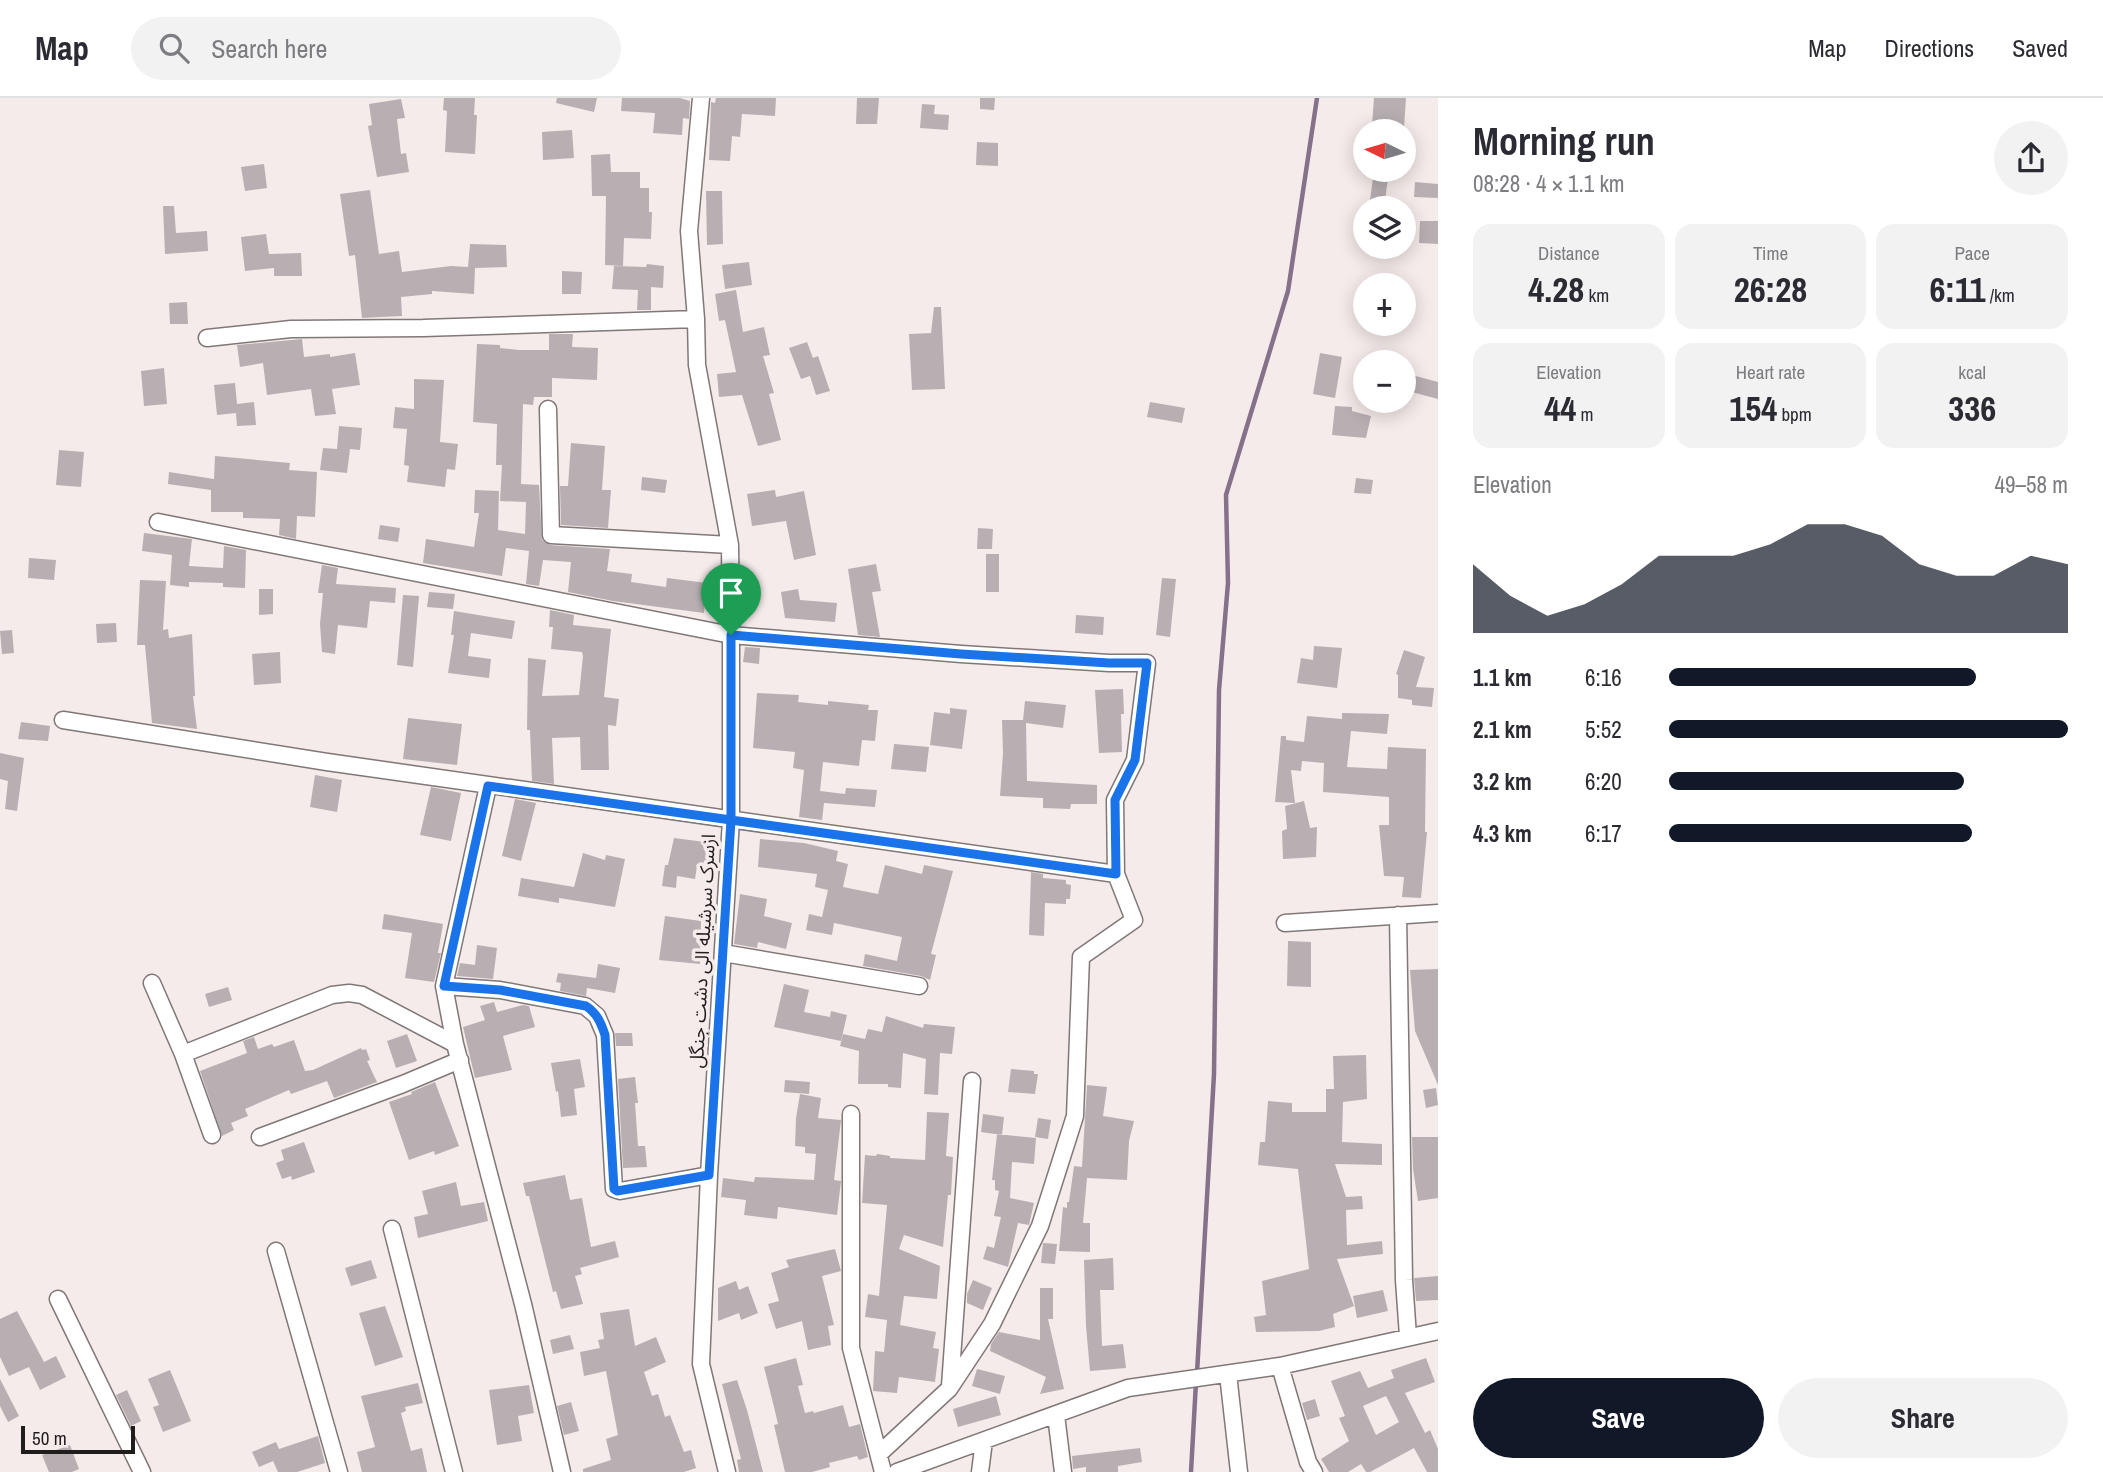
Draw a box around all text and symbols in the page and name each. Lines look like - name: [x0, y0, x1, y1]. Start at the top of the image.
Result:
- search box: [131, 17, 621, 80]
- text: Map: [35, 26, 89, 70]
- icon: search: [155, 29, 193, 67]
- text: Search here: [211, 31, 327, 66]
- text: Map: [1808, 32, 1846, 64]
- text: Directions: [1884, 32, 1974, 64]
- text: Saved: [2012, 32, 2068, 64]
- text: Morning run: [1473, 116, 1655, 167]
- north arrow: [1353, 119, 1416, 182]
- map controls: [1353, 119, 1416, 413]
- button: share: [1994, 121, 2068, 195]
- text: 08:28 · 4 × 1.1 km: [1473, 168, 1625, 199]
- button: layers: [1353, 196, 1416, 259]
- text: Distance: [1538, 240, 1600, 266]
- text: Time: [1753, 240, 1788, 266]
- text: Pace: [1954, 240, 1990, 266]
- text: 4.28: [1528, 266, 1584, 313]
- text: 26:28: [1734, 266, 1807, 313]
- text: 6:11: [1930, 266, 1985, 313]
- button: +: [1353, 273, 1416, 336]
- text: km: [1584, 282, 1609, 308]
- text: /km: [1985, 282, 2015, 308]
- button: −: [1353, 350, 1416, 413]
- text: Elevation: [1536, 359, 1601, 385]
- text: Heart rate: [1736, 359, 1805, 385]
- text: kcal: [1958, 359, 1986, 385]
- text: 44: [1544, 385, 1576, 432]
- text: 154: [1729, 385, 1777, 432]
- text: 336: [1948, 385, 1996, 432]
- text: m: [1576, 401, 1593, 427]
- text: bpm: [1777, 401, 1812, 427]
- text: Elevation: [1473, 469, 1552, 500]
- text: 49–58 m: [1995, 469, 2068, 500]
- pin: [701, 563, 761, 635]
- icon: arrive: [712, 574, 750, 612]
- text: 1.1 km: [1473, 662, 1532, 693]
- text: 6:16: [1585, 662, 1622, 693]
- text: 2.1 km: [1473, 714, 1532, 745]
- text: 5:52: [1585, 714, 1622, 745]
- text: 3.2 km: [1473, 766, 1532, 797]
- text: 6:20: [1585, 766, 1622, 797]
- text: 4.3 km: [1473, 818, 1532, 849]
- text: 6:17: [1585, 818, 1622, 849]
- street label: ازسرک سرشیله الی دشت جنگل: [683, 833, 721, 1069]
- button: Save: [1473, 1378, 1764, 1458]
- button: Share: [1778, 1378, 2068, 1458]
- scale bar: [21, 1423, 135, 1455]
- text: 50 m: [32, 1425, 67, 1451]

